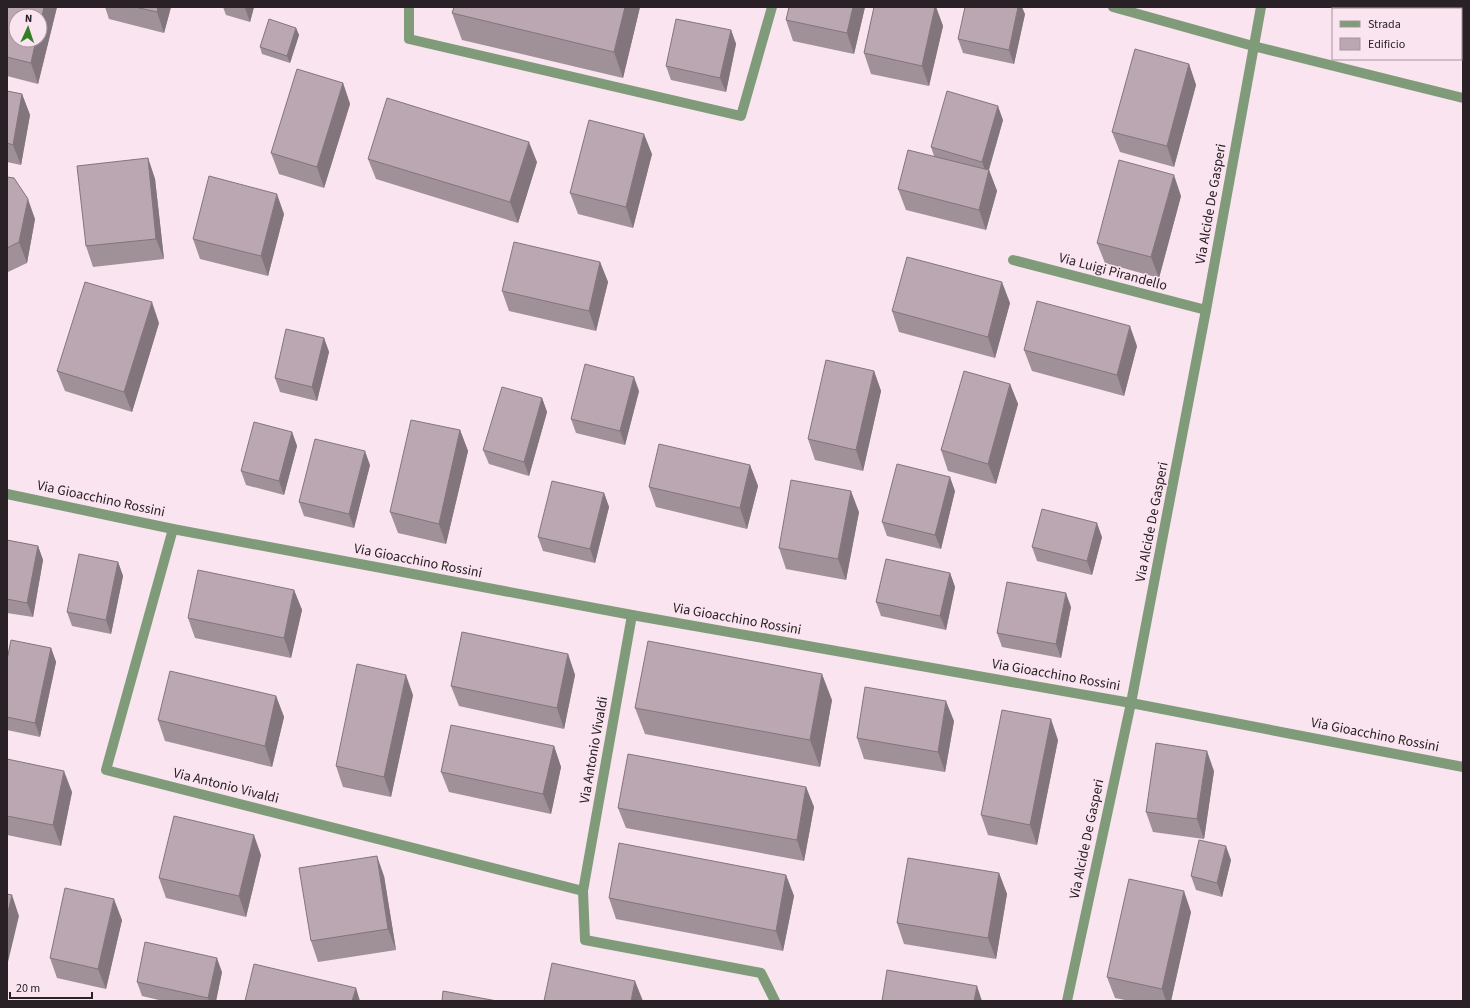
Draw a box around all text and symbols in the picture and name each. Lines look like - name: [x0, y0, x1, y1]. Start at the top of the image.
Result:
- north arrow: [8, 8, 48, 48]
- legend: [1332, 8, 1462, 60]
- text: N: [24, 11, 33, 26]
- text: Strada: [1368, 16, 1401, 33]
- text: Edificio: [1368, 36, 1405, 53]
- street label: Via Alcide De Gasperi: [1191, 142, 1231, 266]
- street label: Via Luigi Pirandello: [1057, 248, 1169, 296]
- street label: Via Alcide De Gasperi: [1131, 460, 1173, 584]
- street label: Via Gioacchino Rossini: [35, 476, 167, 522]
- street label: Via Gioacchino Rossini: [352, 539, 484, 583]
- street label: Via Gioacchino Rossini: [671, 598, 803, 640]
- street label: Via Gioacchino Rossini: [990, 654, 1122, 696]
- street label: Via Antonio Vivaldi: [575, 695, 613, 805]
- street label: Via Gioacchino Rossini: [1309, 713, 1441, 757]
- street label: Via Antonio Vivaldi: [171, 763, 281, 809]
- street label: Via Alcide De Gasperi: [1065, 777, 1109, 901]
- scale bar: [10, 974, 92, 1000]
- text: 20 m: [16, 980, 40, 997]

